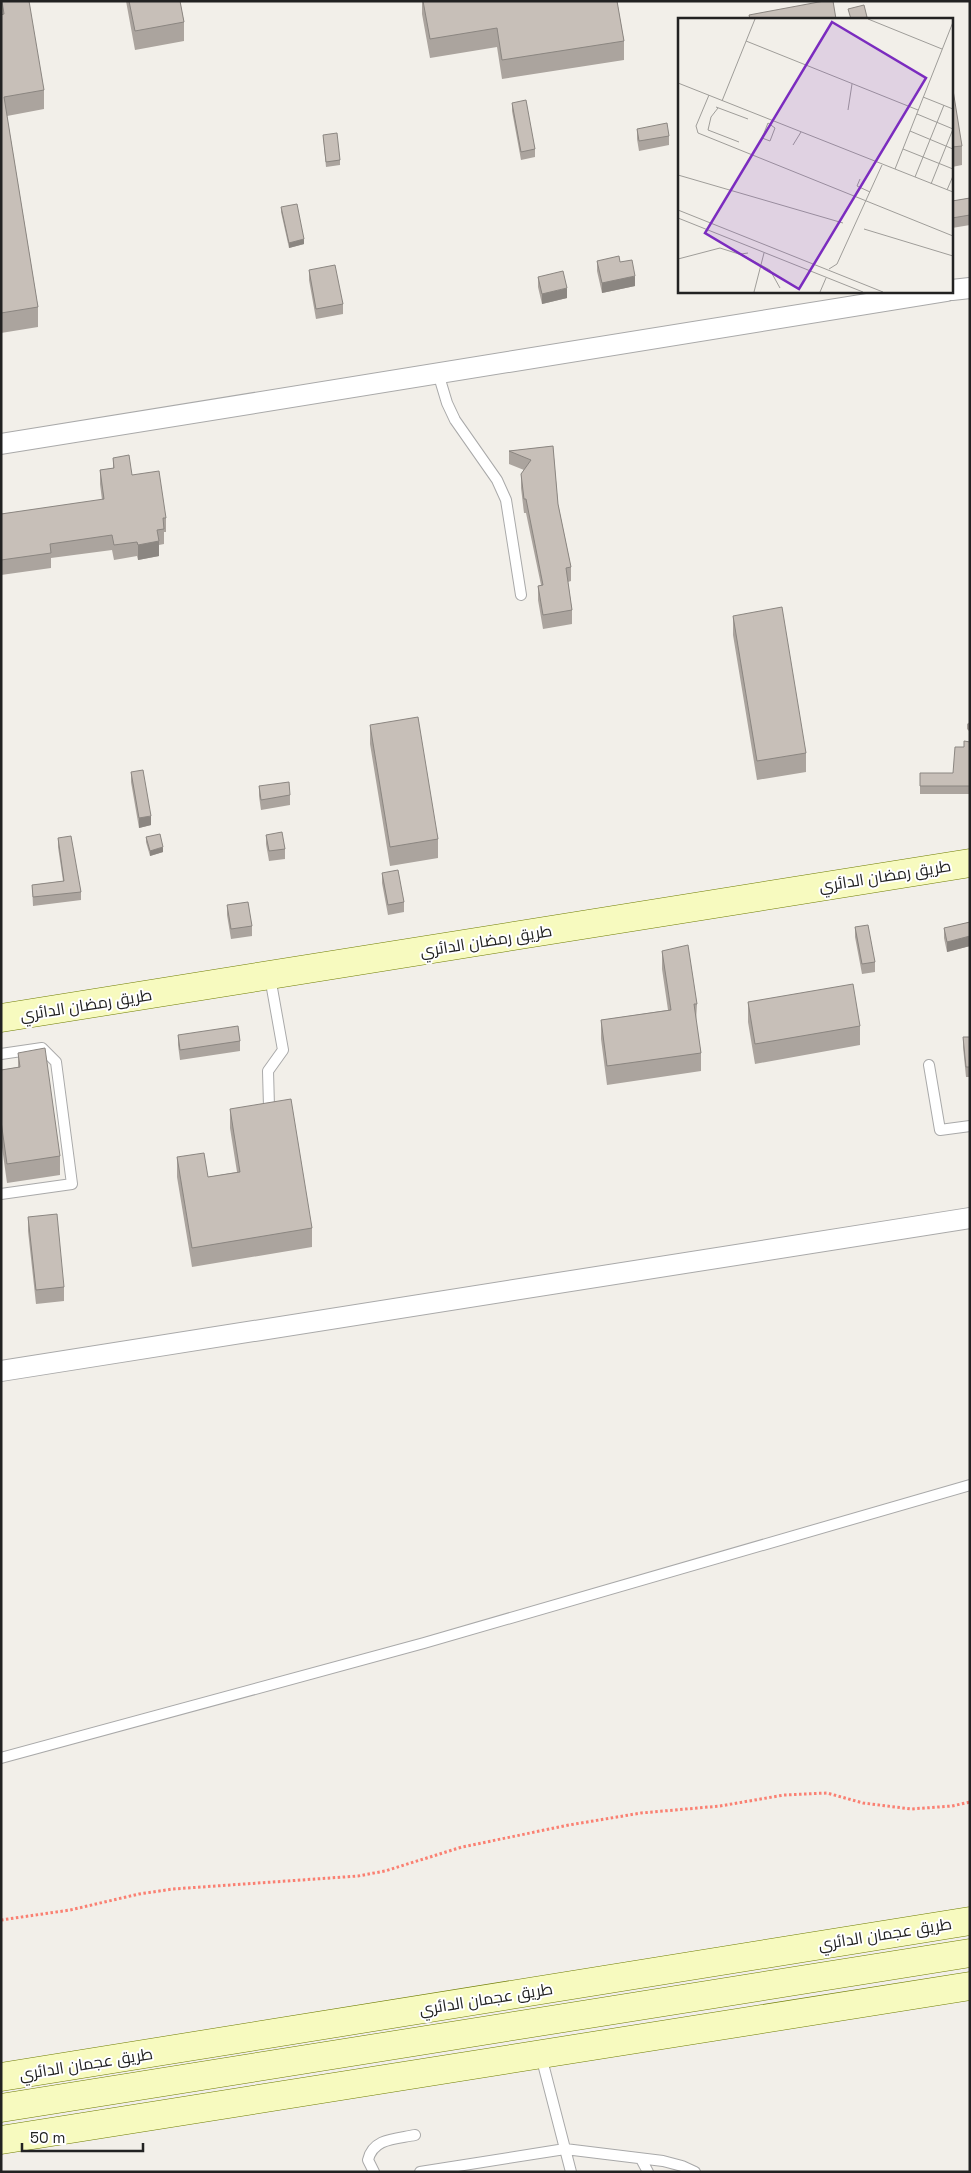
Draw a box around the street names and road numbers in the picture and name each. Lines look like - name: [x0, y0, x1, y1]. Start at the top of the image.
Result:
- street label: طريق رمضان الدائري: [818, 855, 953, 900]
- street label: طريق رمضان الدائري: [419, 920, 554, 965]
- street label: طريق رمضان الدائري: [19, 984, 154, 1029]
- street label: طريق عجمان الدائري: [817, 1913, 954, 1958]
- street label: طريق عجمان الدائري: [418, 1978, 555, 2023]
- street label: طريق عجمان الدائري: [18, 2043, 155, 2088]

